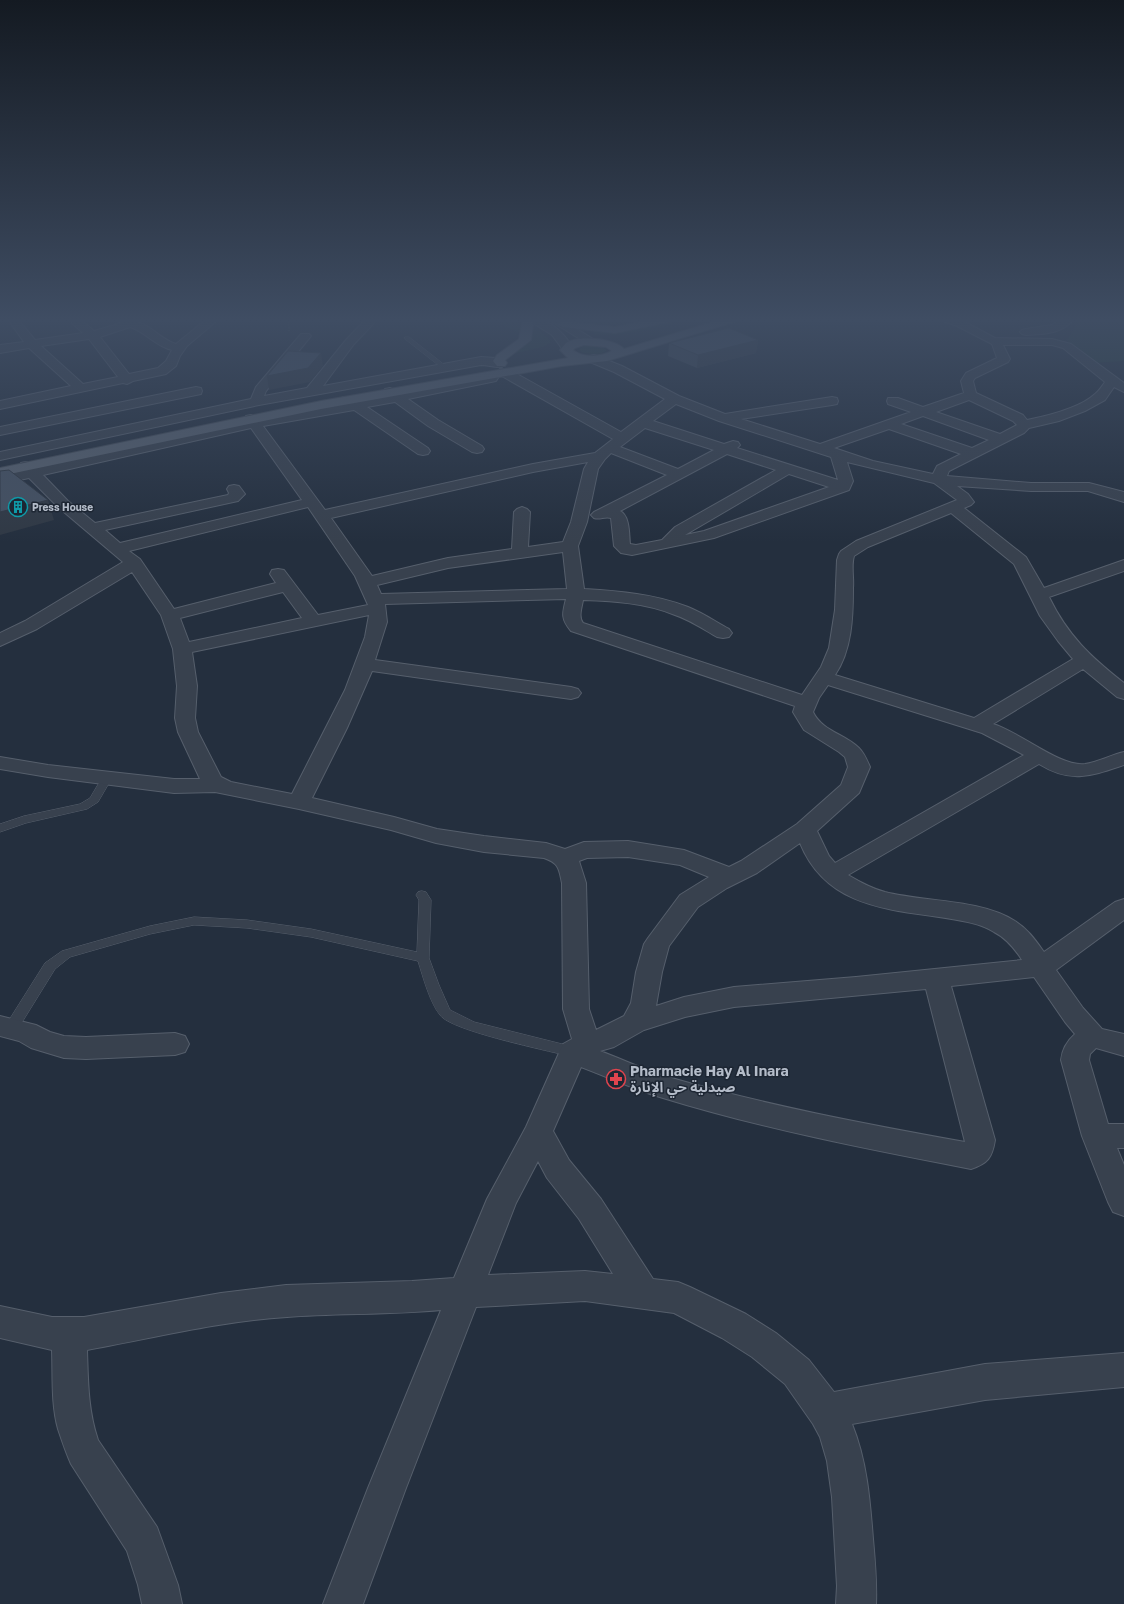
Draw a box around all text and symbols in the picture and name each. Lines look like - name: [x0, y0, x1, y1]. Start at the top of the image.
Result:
- building icon: Press House: [7, 496, 29, 518]
- place label: Press House: [32, 501, 93, 513]
- place label: Pharmacie Hay Al Inara صيدلية حي الإنارة: [630, 1062, 789, 1098]
- pharmacy icon: Pharmacie Hay Al Inara صيدلية حي الإنارة: [605, 1068, 627, 1090]

